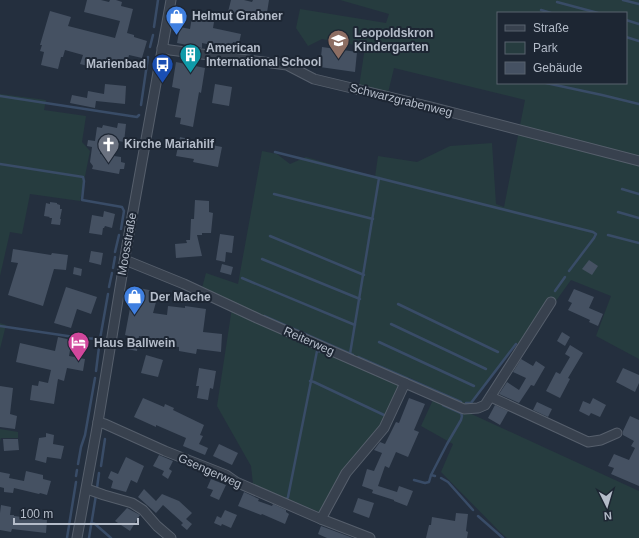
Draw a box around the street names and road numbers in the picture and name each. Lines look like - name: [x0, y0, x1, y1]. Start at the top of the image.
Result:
- street label: Schwarzgrabenweg: [348, 80, 454, 120]
- street label: Moosstraße: [115, 211, 139, 276]
- street label: Reiterweg: [281, 324, 337, 358]
- street label: Gsengerweg: [176, 451, 244, 491]

